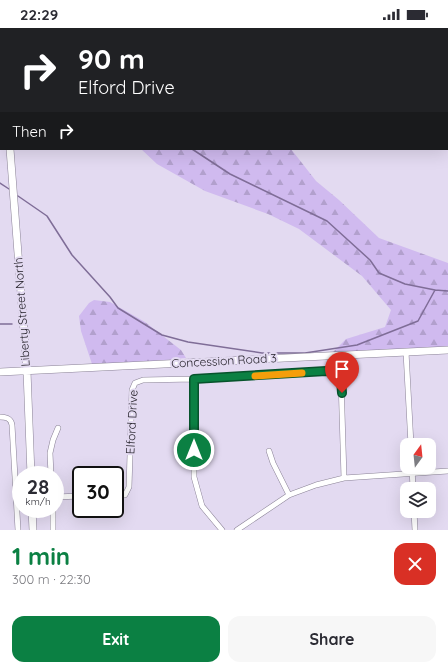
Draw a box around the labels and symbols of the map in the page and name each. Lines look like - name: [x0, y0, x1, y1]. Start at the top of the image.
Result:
- street label: Liberty Street North: [10, 257, 33, 367]
- street label: Concession Road 3: [171, 350, 277, 371]
- pin: [325, 352, 359, 393]
- street label: Elford Drive: [122, 389, 141, 455]
- position arrow: [173, 429, 215, 471]
- north arrow: [400, 438, 436, 474]
- speed limit sign: 30: [72, 466, 124, 518]

